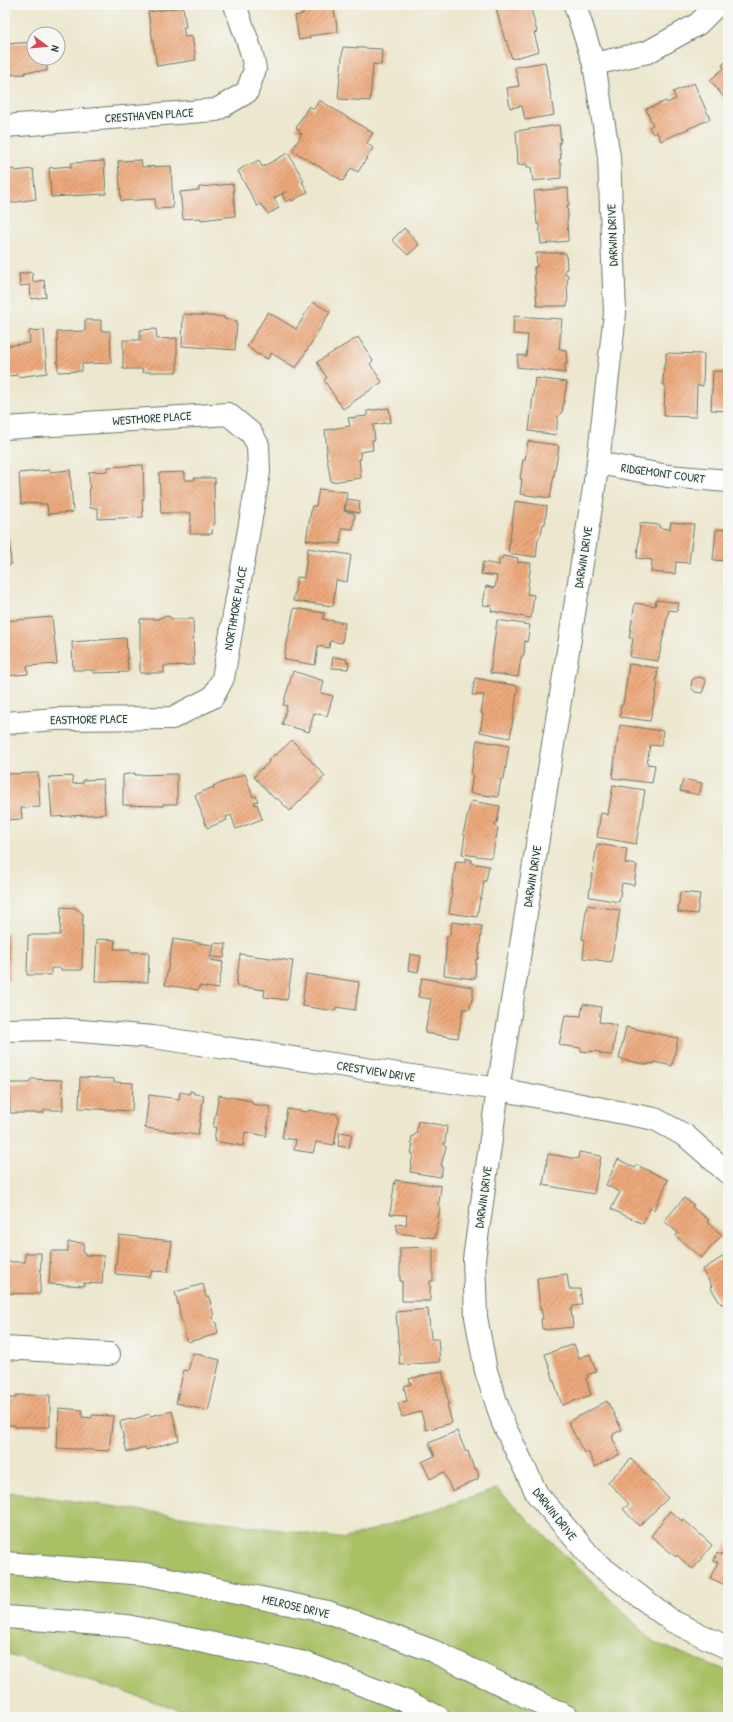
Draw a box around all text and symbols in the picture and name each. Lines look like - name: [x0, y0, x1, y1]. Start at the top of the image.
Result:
- north arrow: [26, 26, 66, 66]
- text: N: [48, 44, 63, 54]
- street label: CRESTHAVEN PLACE: [104, 103, 195, 127]
- street label: DARWIN DRIVE: [602, 203, 622, 266]
- street label: WESTMORE PLACE: [112, 407, 193, 429]
- street label: RIDGEMONT COURT: [620, 459, 706, 487]
- street label: DARWIN DRIVE: [570, 524, 596, 589]
- street label: NORTHMORE PLACE: [219, 564, 251, 651]
- street label: EASTMORE PLACE: [50, 710, 129, 728]
- street label: DARWIN DRIVE: [519, 843, 545, 908]
- street label: CRESTVIEW DRIVE: [335, 1056, 417, 1086]
- street label: DARWIN DRIVE: [470, 1164, 496, 1229]
- street label: DARWIN DRIVE: [529, 1484, 581, 1544]
- street label: MELROSE DRIVE: [261, 1590, 332, 1622]

